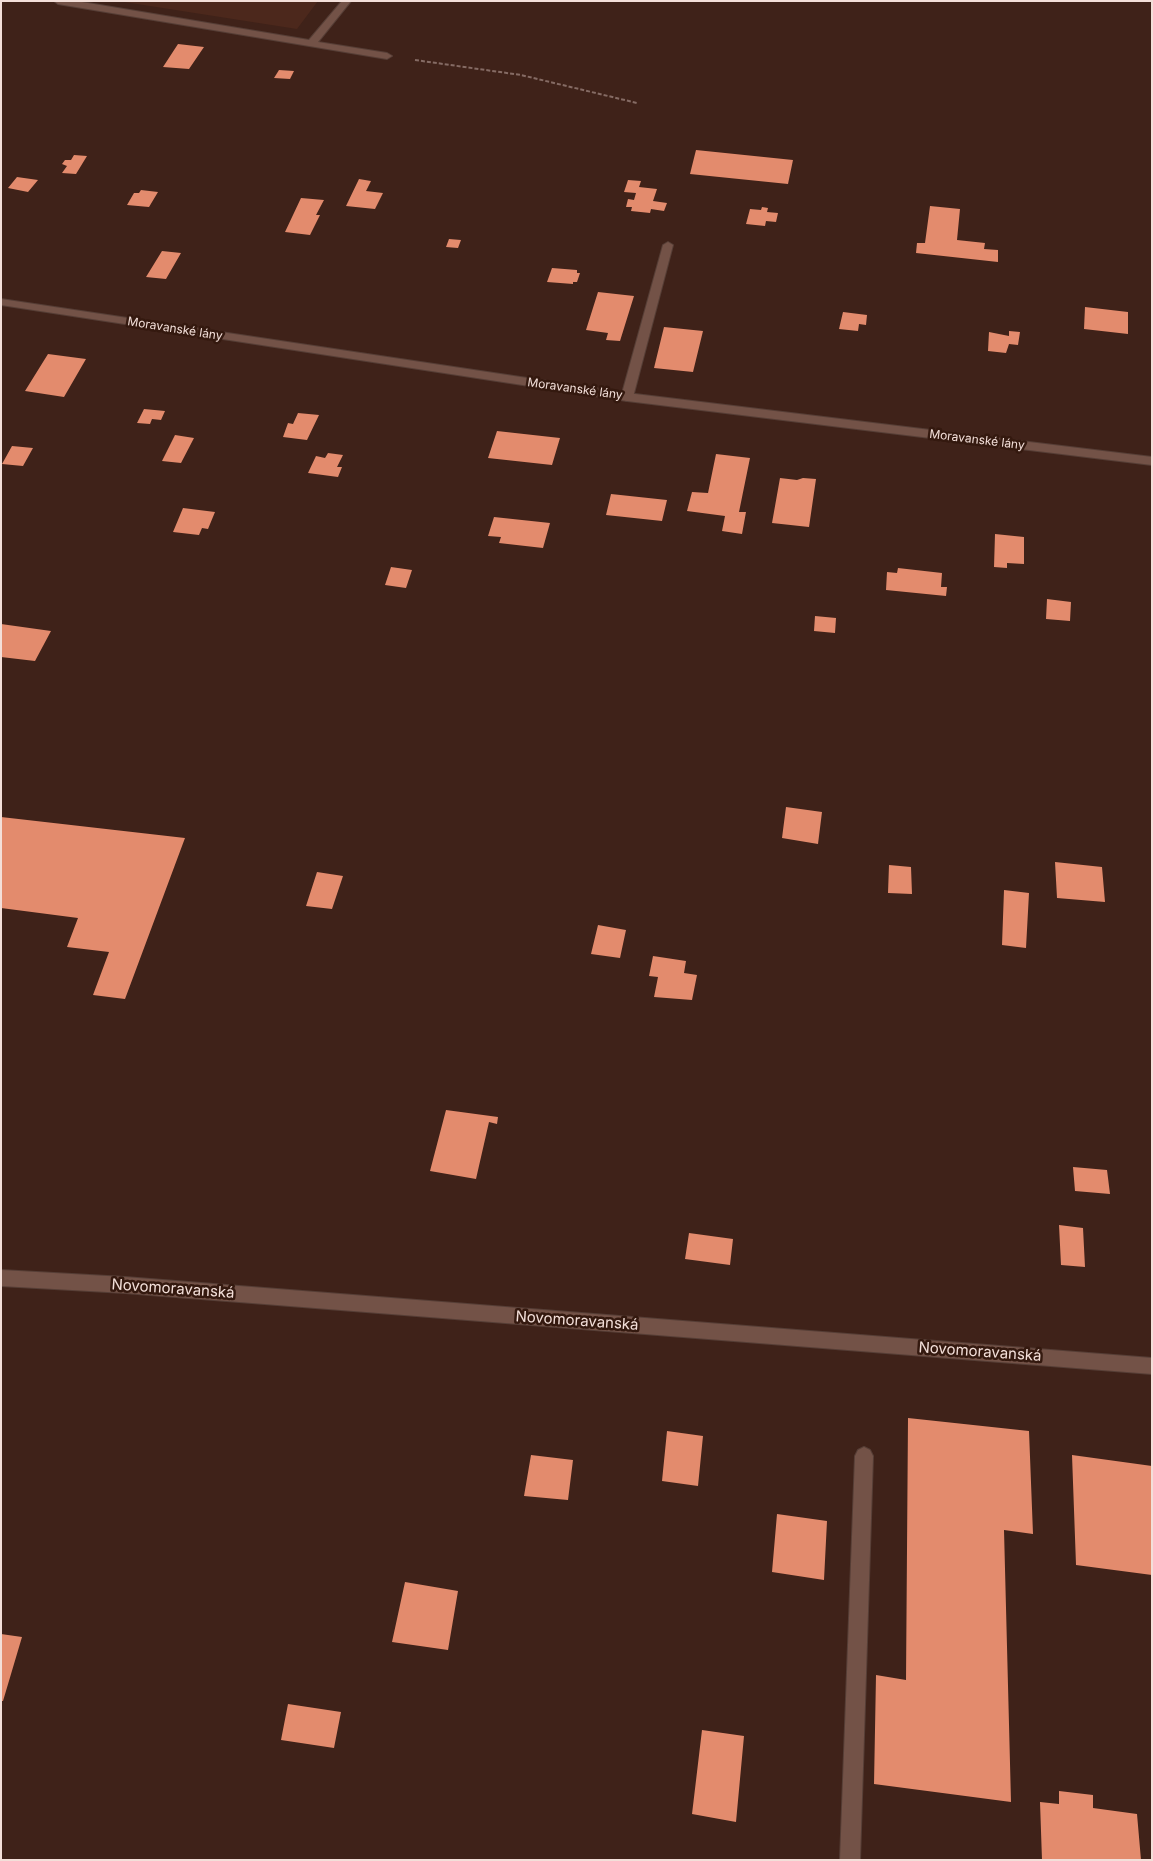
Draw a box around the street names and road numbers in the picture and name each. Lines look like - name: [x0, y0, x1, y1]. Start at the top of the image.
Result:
- street label: Moravanské lány: [126, 314, 224, 344]
- street label: Moravanské lány: [526, 375, 624, 403]
- street label: Moravanské lány: [929, 427, 1025, 453]
- street label: Novomoravanská: [111, 1276, 235, 1302]
- street label: Novomoravanská: [515, 1308, 639, 1334]
- street label: Novomoravanská: [918, 1339, 1042, 1365]

